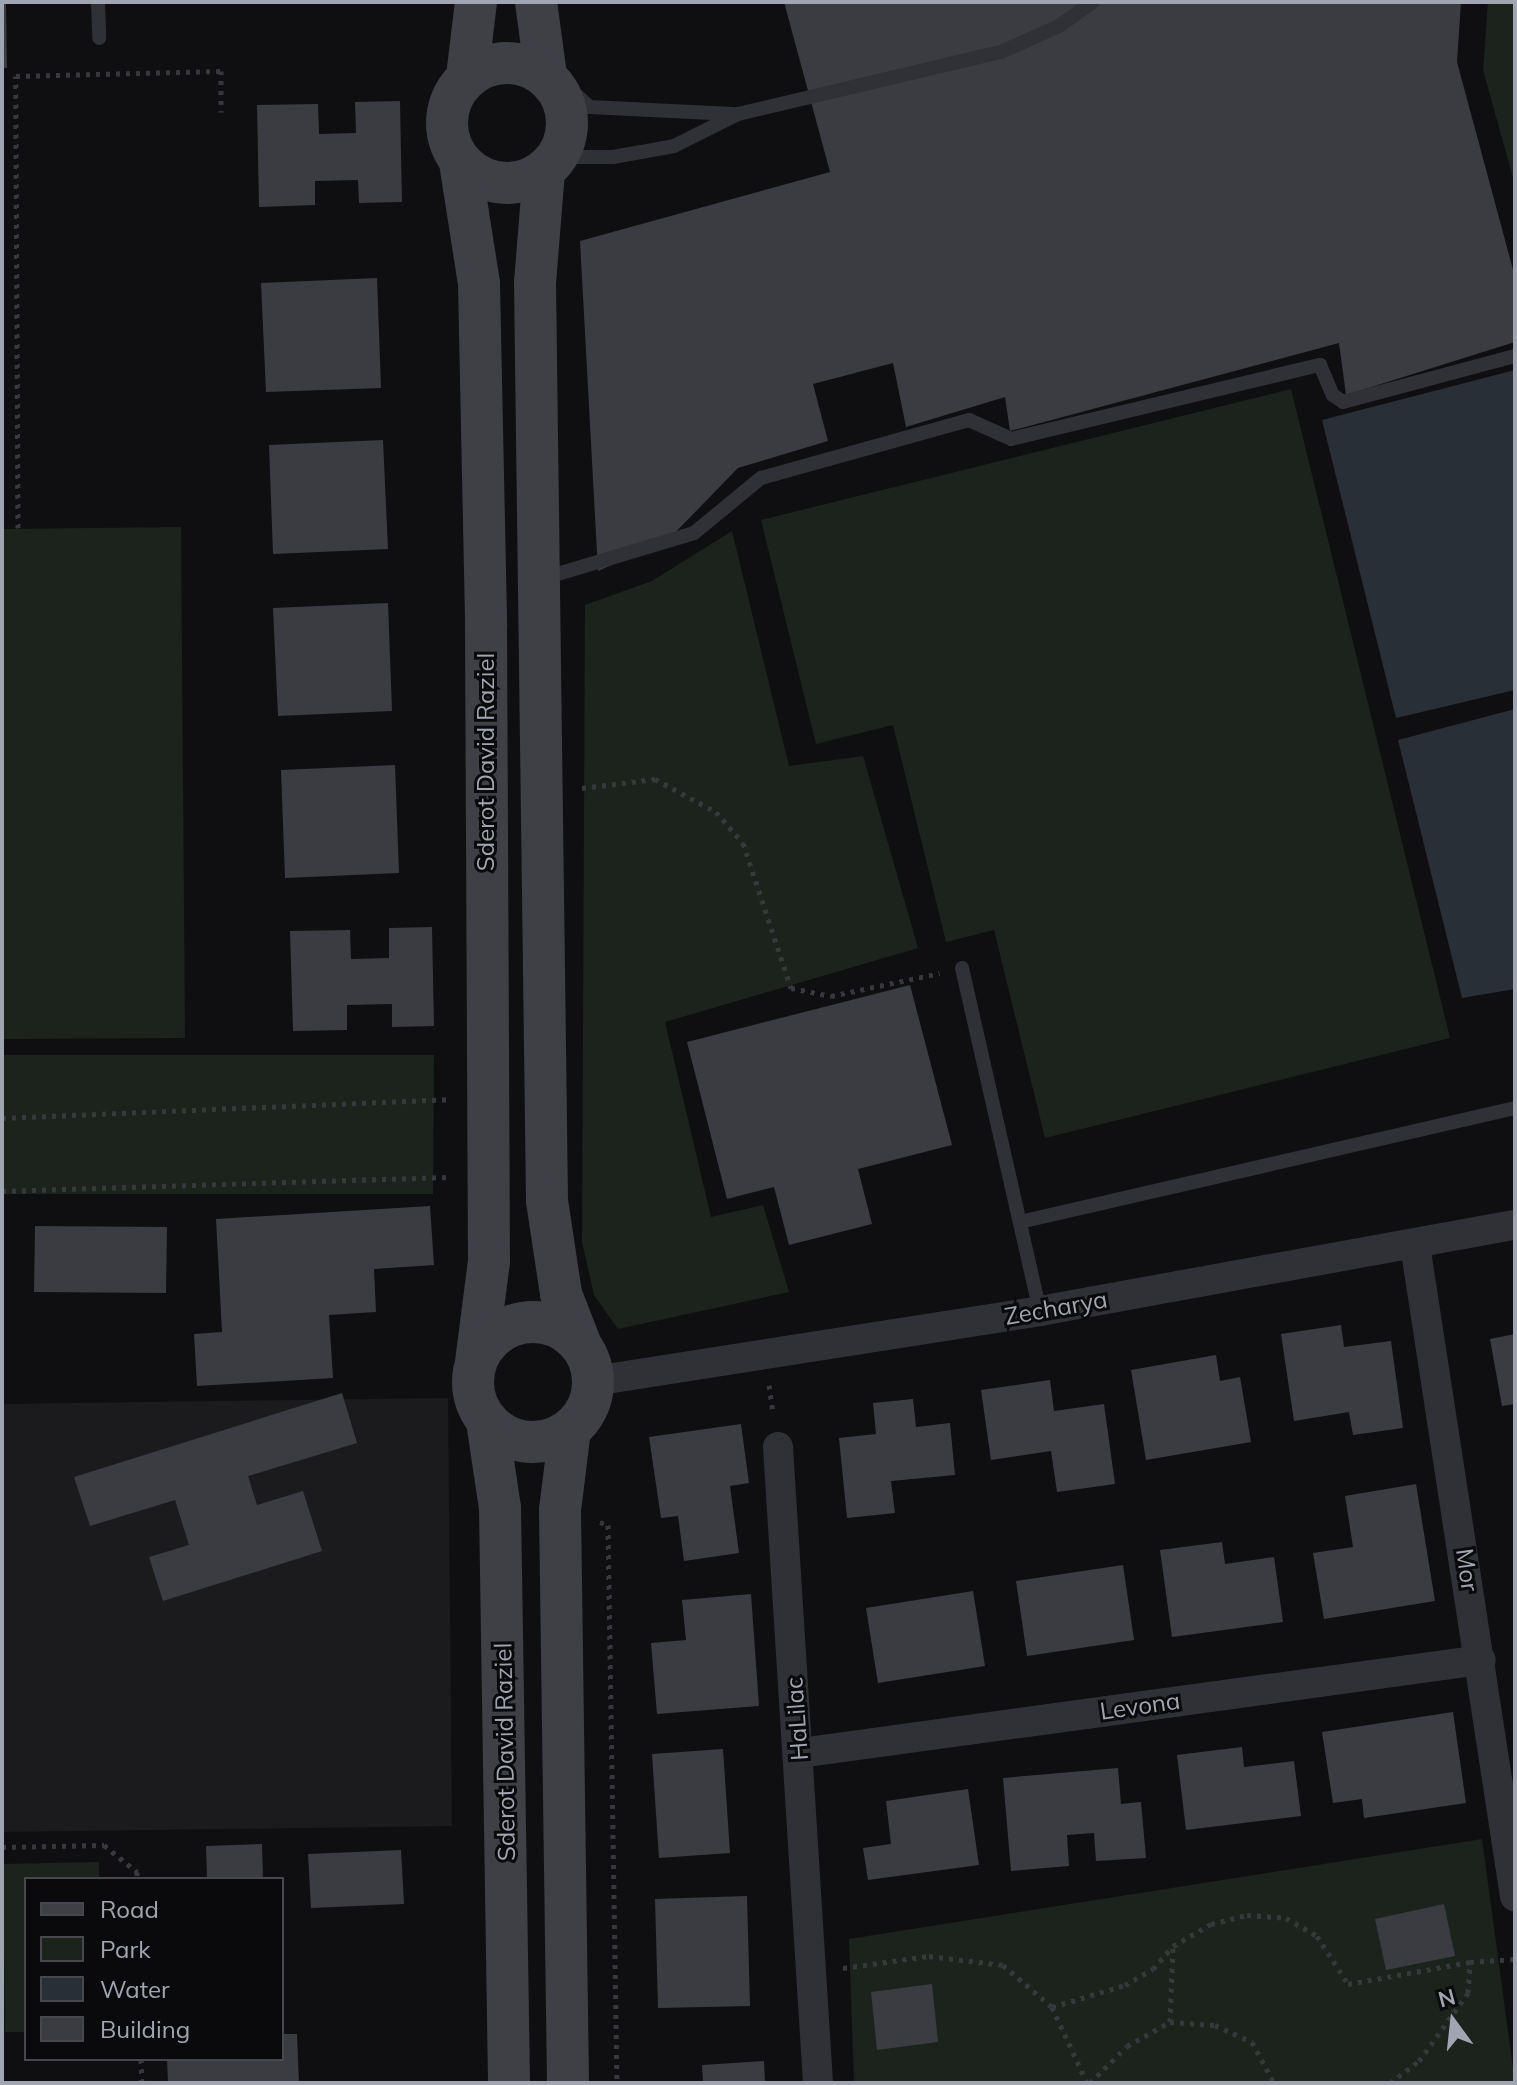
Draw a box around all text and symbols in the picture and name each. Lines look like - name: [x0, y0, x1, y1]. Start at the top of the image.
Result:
- street label: Sderot David Raziel: [472, 653, 500, 871]
- street label: Zecharya: [1002, 1285, 1110, 1331]
- street label: Mor: [1450, 1547, 1484, 1593]
- street label: Sderot David Raziel: [489, 1643, 521, 1861]
- street label: HaLilac: [780, 1676, 814, 1762]
- street label: Levona: [1098, 1686, 1182, 1726]
- legend: [24, 1877, 284, 2061]
- text: Road: [100, 1894, 159, 1924]
- text: Park: [100, 1934, 151, 1964]
- text: Water: [100, 1974, 170, 2004]
- north arrow: [1413, 1981, 1493, 2061]
- text: N: [1435, 1982, 1458, 2013]
- text: Building: [100, 2014, 190, 2044]

